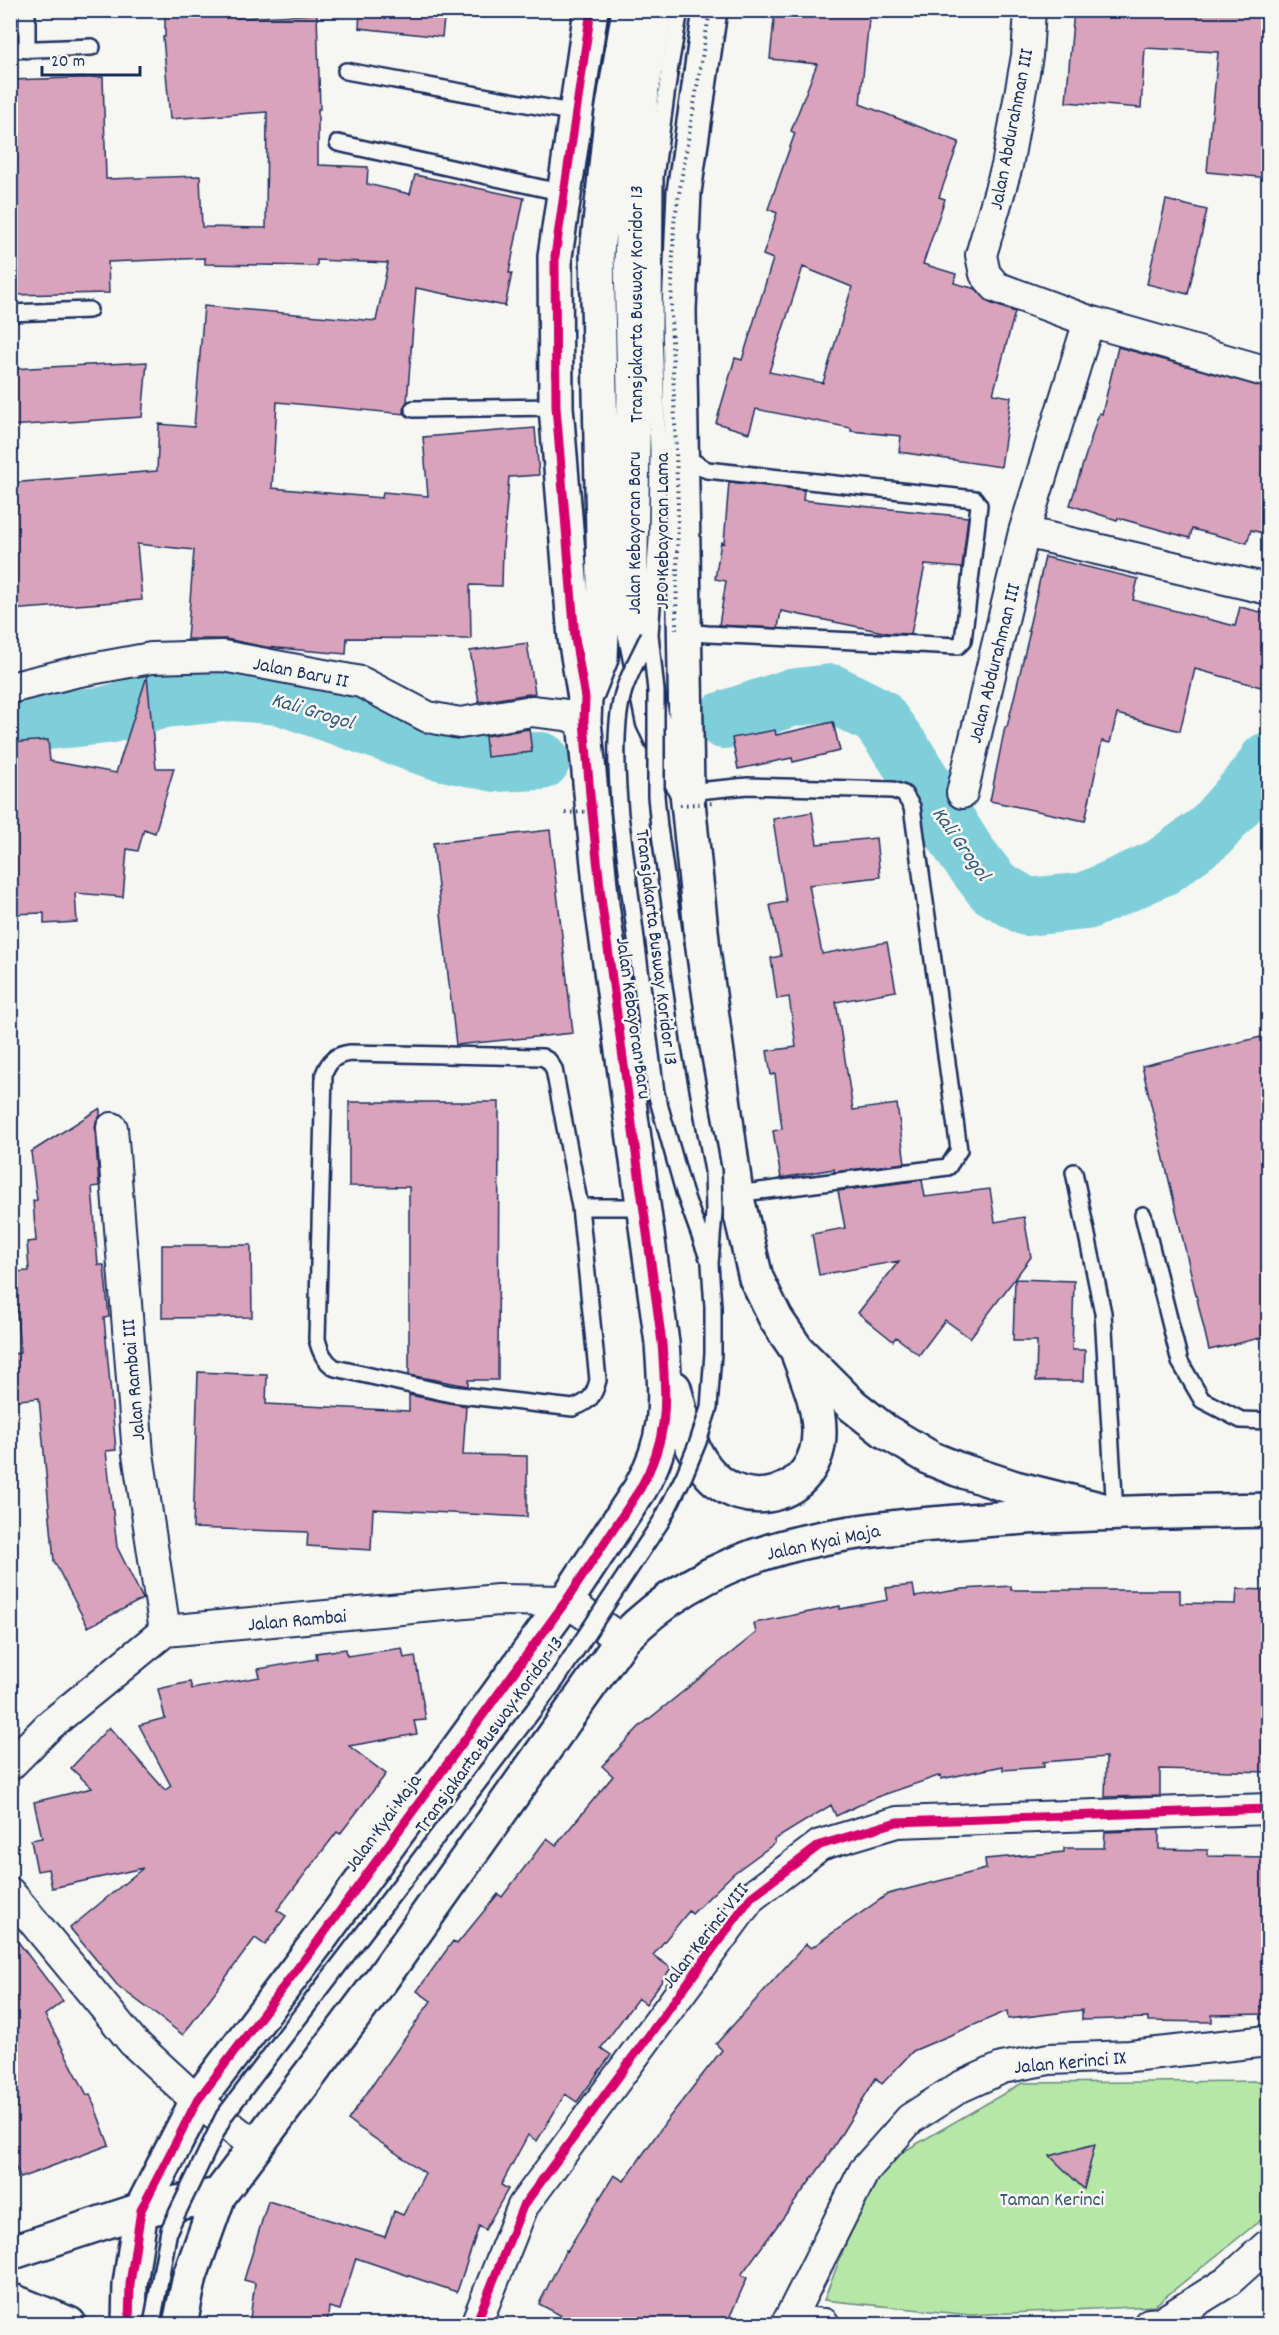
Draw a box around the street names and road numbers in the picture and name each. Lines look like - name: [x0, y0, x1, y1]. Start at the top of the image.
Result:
- street label: Jalan Abdurahman III: [984, 47, 1042, 213]
- street label: Transjakarta Busway Koridor 13: [624, 185, 652, 423]
- street label: Jalan Kebayoran Baru: [622, 451, 650, 615]
- street label: JPO Kebayoran Lama: [650, 452, 678, 609]
- street label: Jalan Abdurahman III: [963, 581, 1029, 747]
- street label: Jalan Baru II: [250, 651, 350, 697]
- street label: Transjakarta Busway Koridor 13: [627, 828, 683, 1067]
- street label: Jalan Kebayoran Baru: [607, 936, 657, 1101]
- street label: Jalan Rambai III: [116, 1318, 154, 1442]
- street label: Jalan Kyai Maja: [764, 1518, 884, 1570]
- street label: Jalan Rambai: [247, 1604, 348, 1640]
- street label: Transjakarta Busway Koridor 13: [409, 1631, 572, 1840]
- street label: Jalan Kyai Maja: [339, 1768, 430, 1879]
- street label: Jalan Kerinci VIII: [656, 1878, 757, 1996]
- street label: Jalan Kerinci IX: [1013, 2045, 1128, 2083]

